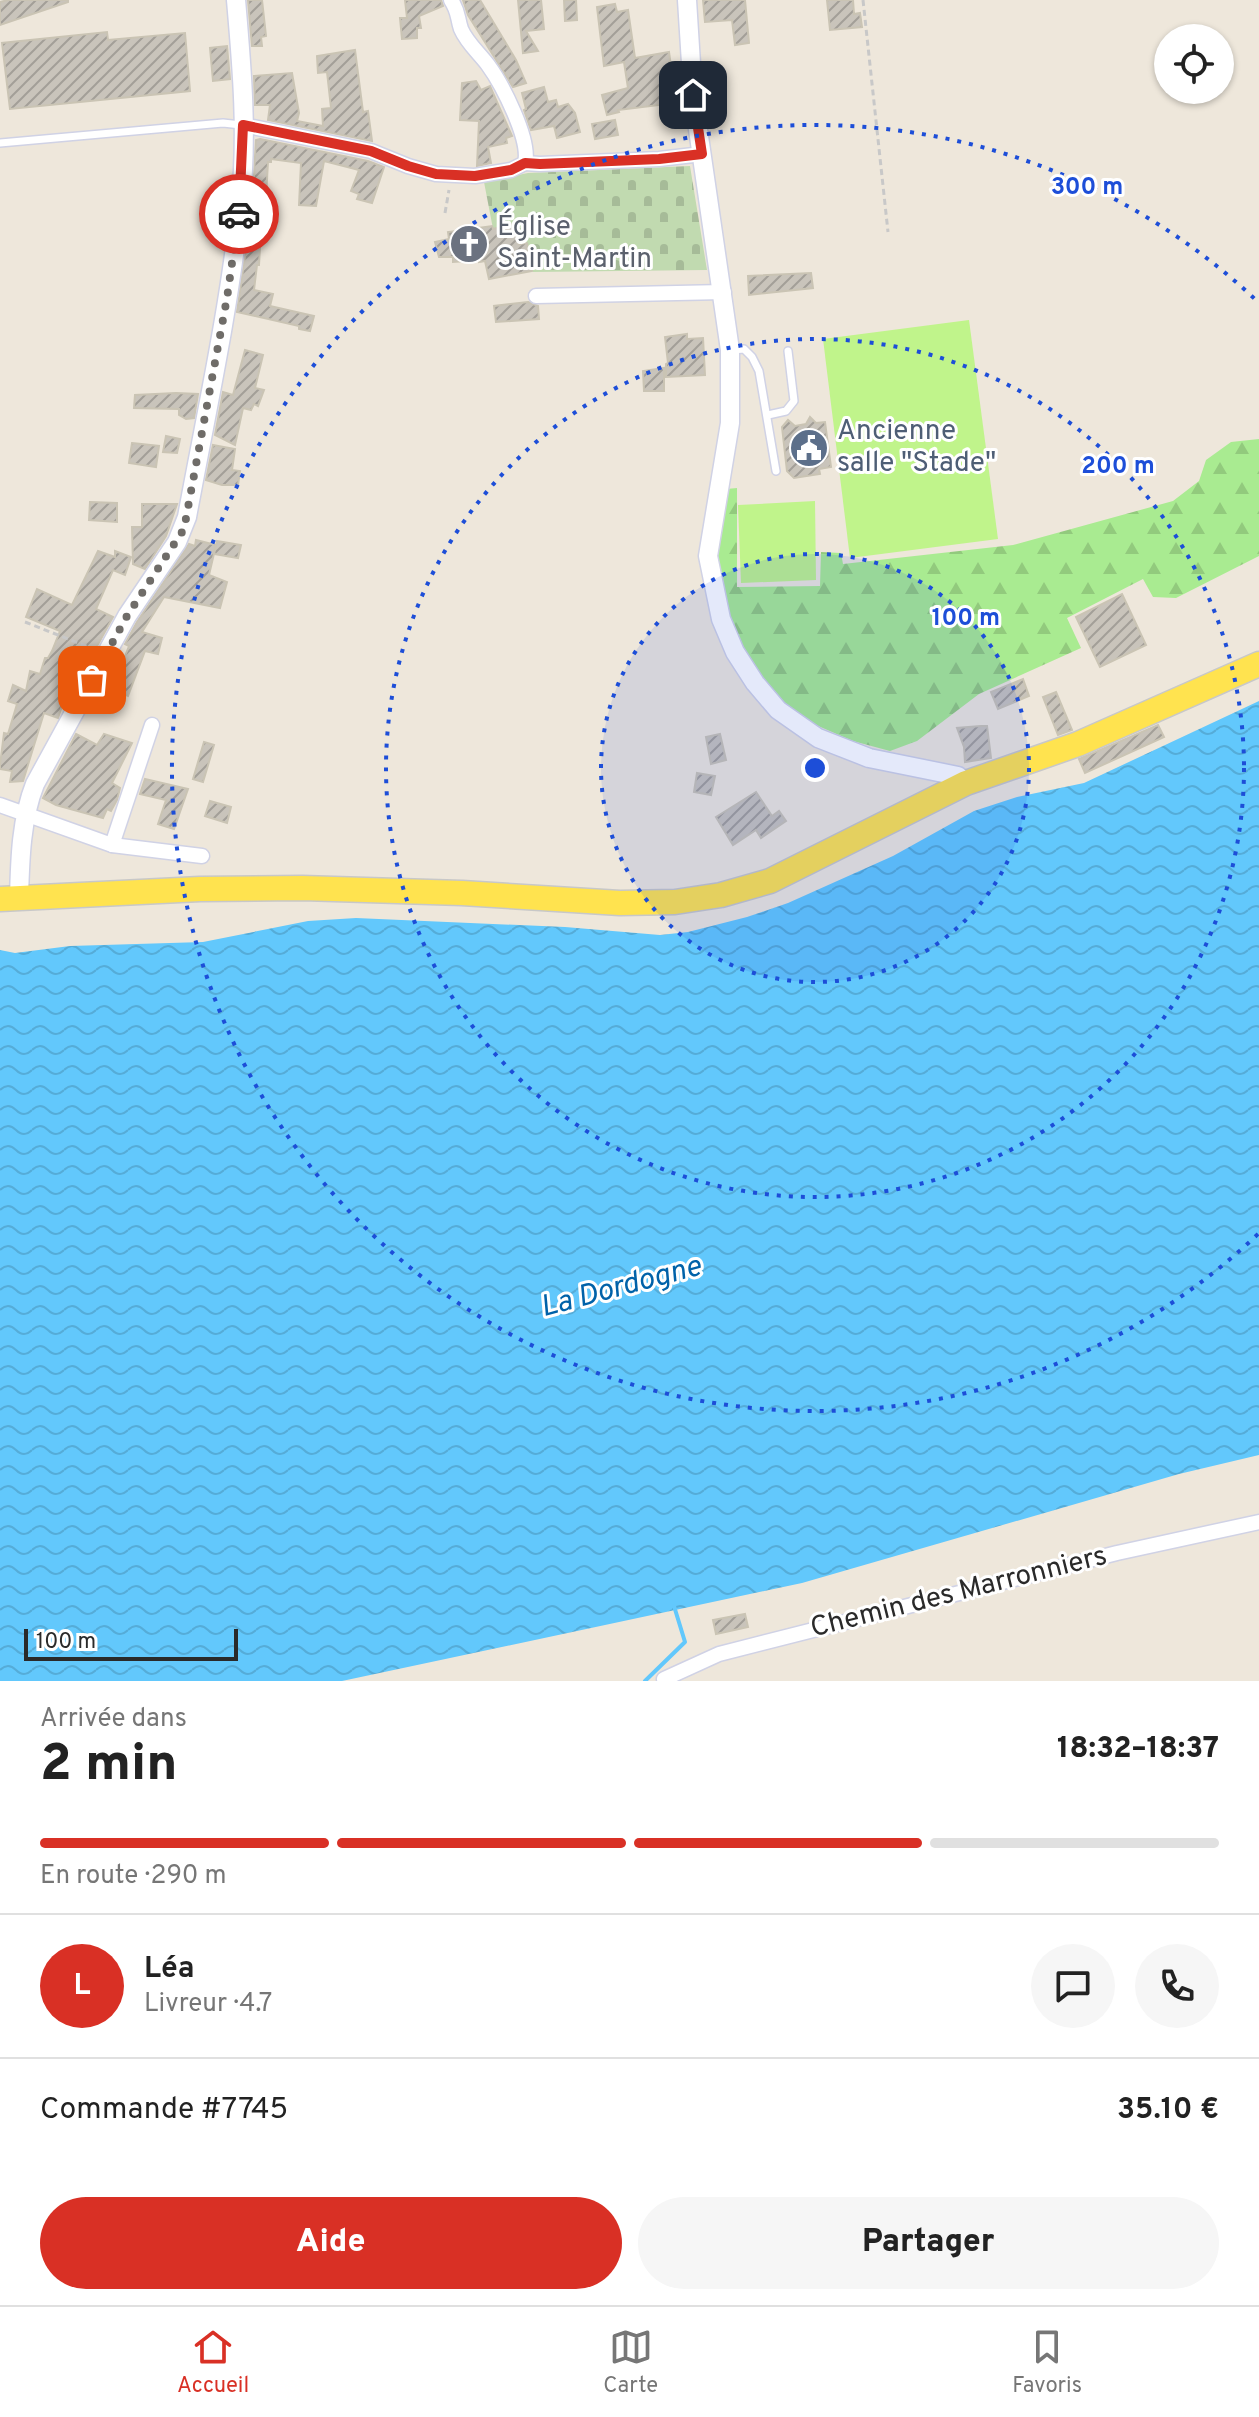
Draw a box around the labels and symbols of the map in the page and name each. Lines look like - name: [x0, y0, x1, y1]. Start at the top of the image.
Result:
- pin: [659, 61, 727, 129]
- text: 300 m: [1051, 173, 1123, 203]
- courier: [199, 174, 279, 254]
- place label: Église Saint-Martin: [497, 208, 652, 278]
- church icon: Église Saint-Martin: [448, 223, 490, 265]
- place label: Ancienne salle "Stade": [837, 414, 996, 482]
- public building icon: Ancienne salle "Stade": [788, 427, 830, 469]
- text: 200 m: [1081, 452, 1155, 482]
- text: 100 m: [932, 604, 1000, 634]
- pin: [58, 646, 126, 714]
- centre of rings: [801, 754, 829, 782]
- water label: La Dordogne: [537, 1249, 706, 1327]
- street label: Chemin des Marronniers: [807, 1539, 1111, 1647]
- scale bar: [24, 1625, 238, 1661]

